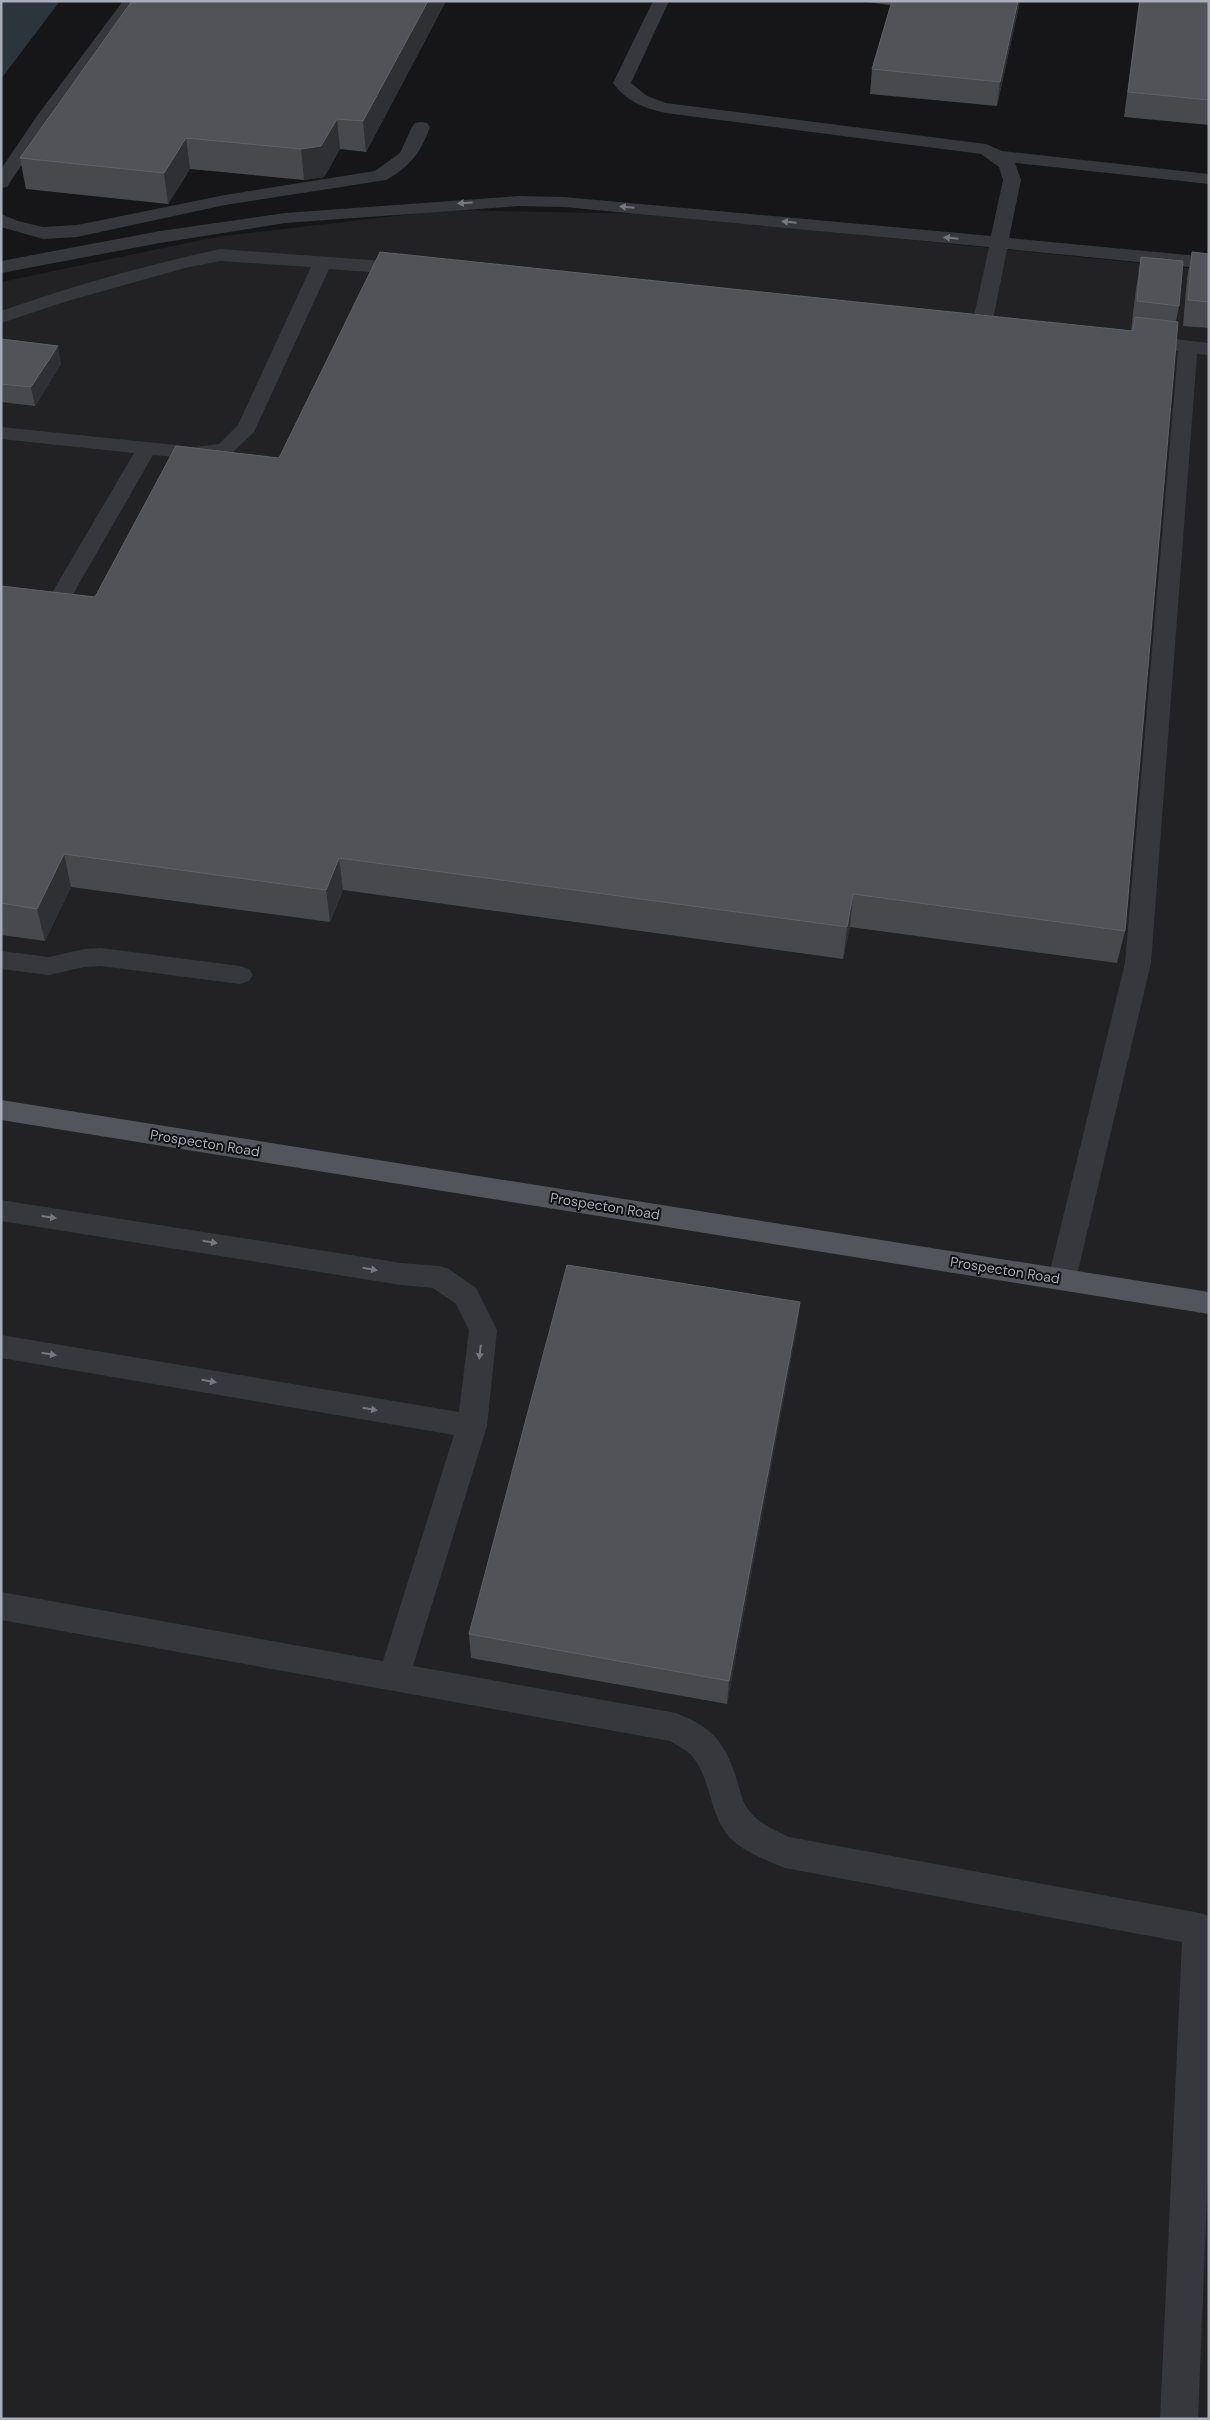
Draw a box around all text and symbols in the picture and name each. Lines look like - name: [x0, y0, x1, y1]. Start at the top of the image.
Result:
- one-way arrow: [457, 200, 473, 208]
- one-way arrow: [619, 203, 635, 211]
- one-way arrow: [781, 218, 797, 226]
- one-way arrow: [942, 234, 958, 242]
- street label: Prospecton Road: [149, 1125, 261, 1161]
- street label: Prospecton Road: [549, 1188, 661, 1224]
- one-way arrow: [42, 1213, 58, 1221]
- one-way arrow: [202, 1238, 218, 1246]
- street label: Prospecton Road: [949, 1252, 1061, 1288]
- one-way arrow: [363, 1265, 379, 1273]
- one-way arrow: [476, 1345, 484, 1361]
- one-way arrow: [42, 1350, 58, 1358]
- one-way arrow: [202, 1378, 218, 1386]
- one-way arrow: [362, 1405, 378, 1413]

